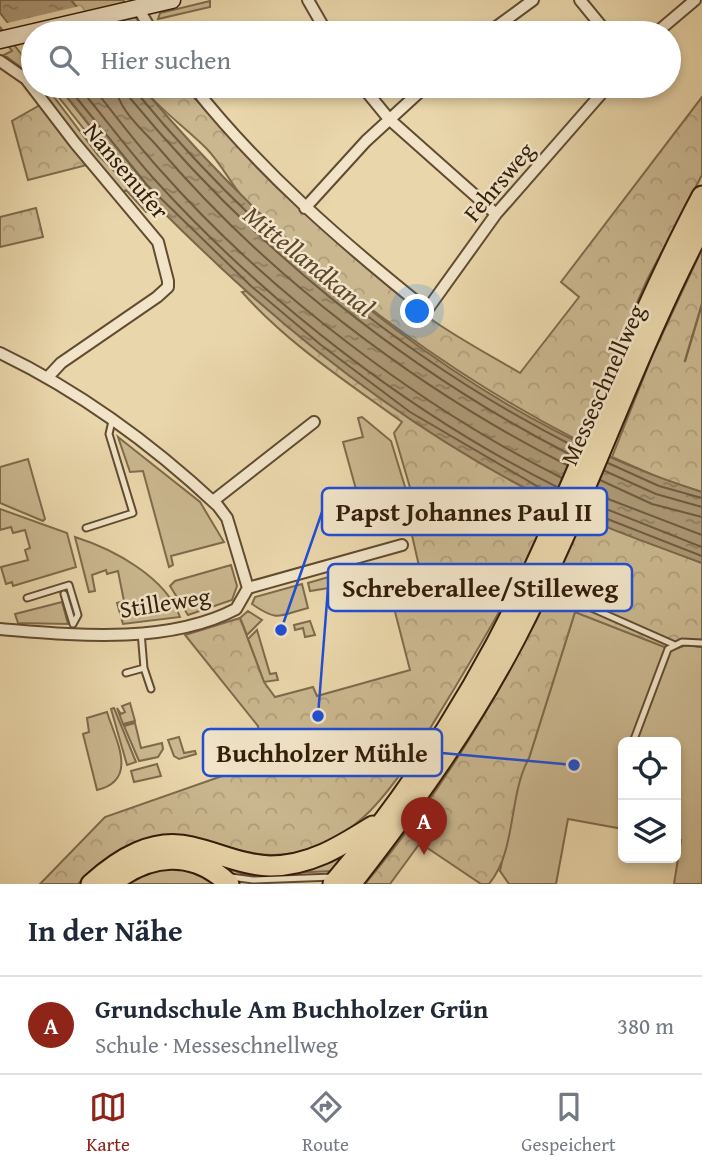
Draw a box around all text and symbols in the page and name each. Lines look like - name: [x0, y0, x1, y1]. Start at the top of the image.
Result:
- search box: [21, 21, 681, 98]
- text: Hier suchen: [101, 40, 231, 79]
- icon: search: [45, 41, 83, 79]
- street label: Nansenufer: [75, 115, 177, 227]
- street label: Fehrsweg: [455, 134, 542, 229]
- water label: Mittellandkanal: [235, 195, 383, 326]
- your location: [400, 294, 434, 328]
- street label: Messeschnellweg: [551, 299, 654, 471]
- callout: Papst Johannes Paul II: [322, 488, 607, 535]
- text: Papst Johannes Paul II: [336, 492, 592, 531]
- callout: Schreberallee/Stilleweg: [328, 564, 632, 611]
- text: Schreberallee/Stilleweg: [342, 568, 618, 607]
- street label: Stilleweg: [117, 578, 213, 627]
- callout: Buchholzer Mühle: [203, 729, 442, 776]
- text: Buchholzer Mühle: [216, 733, 428, 772]
- map controls: [618, 737, 681, 863]
- button: locate: [618, 737, 681, 800]
- pin: A: [401, 797, 447, 855]
- button: layers: [618, 800, 681, 863]
- text: In der Nähe: [28, 908, 183, 952]
- text: Grundschule Am Buchholzer Grün: [95, 989, 488, 1028]
- text: A: [44, 1009, 58, 1042]
- text: 380 m: [617, 1009, 674, 1042]
- text: Schule · Messeschnellweg: [95, 1028, 338, 1061]
- tab: Karte: [86, 1088, 130, 1158]
- tab: Route: [302, 1088, 349, 1158]
- tab: Gespeichert: [521, 1088, 616, 1158]

